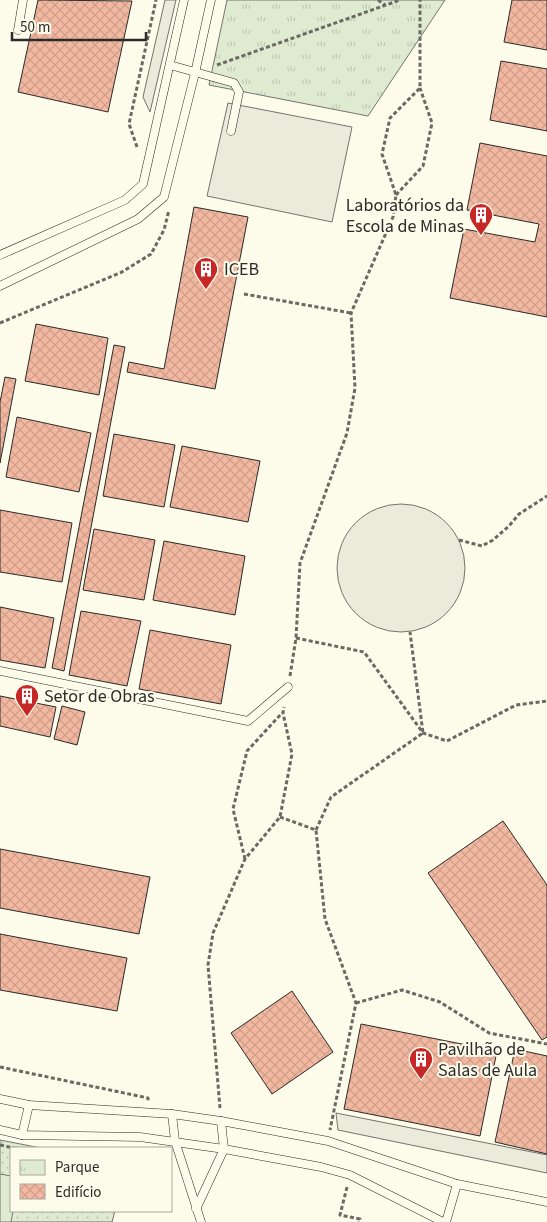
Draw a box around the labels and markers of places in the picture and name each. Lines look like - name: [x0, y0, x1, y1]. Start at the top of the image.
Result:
- place label: Laboratórios da Escola de Minas: [346, 193, 464, 239]
- building icon: Laboratórios da Escola de Minas: [468, 202, 494, 236]
- building icon: ICEB: [193, 256, 219, 290]
- place label: ICEB: [224, 257, 259, 282]
- building icon: Setor de Obras: [14, 683, 40, 717]
- place label: Setor de Obras: [44, 684, 155, 709]
- place label: Pavilhão de Salas de Aula: [438, 1037, 537, 1083]
- building icon: Pavilhão de Salas de Aula: [408, 1046, 434, 1080]

